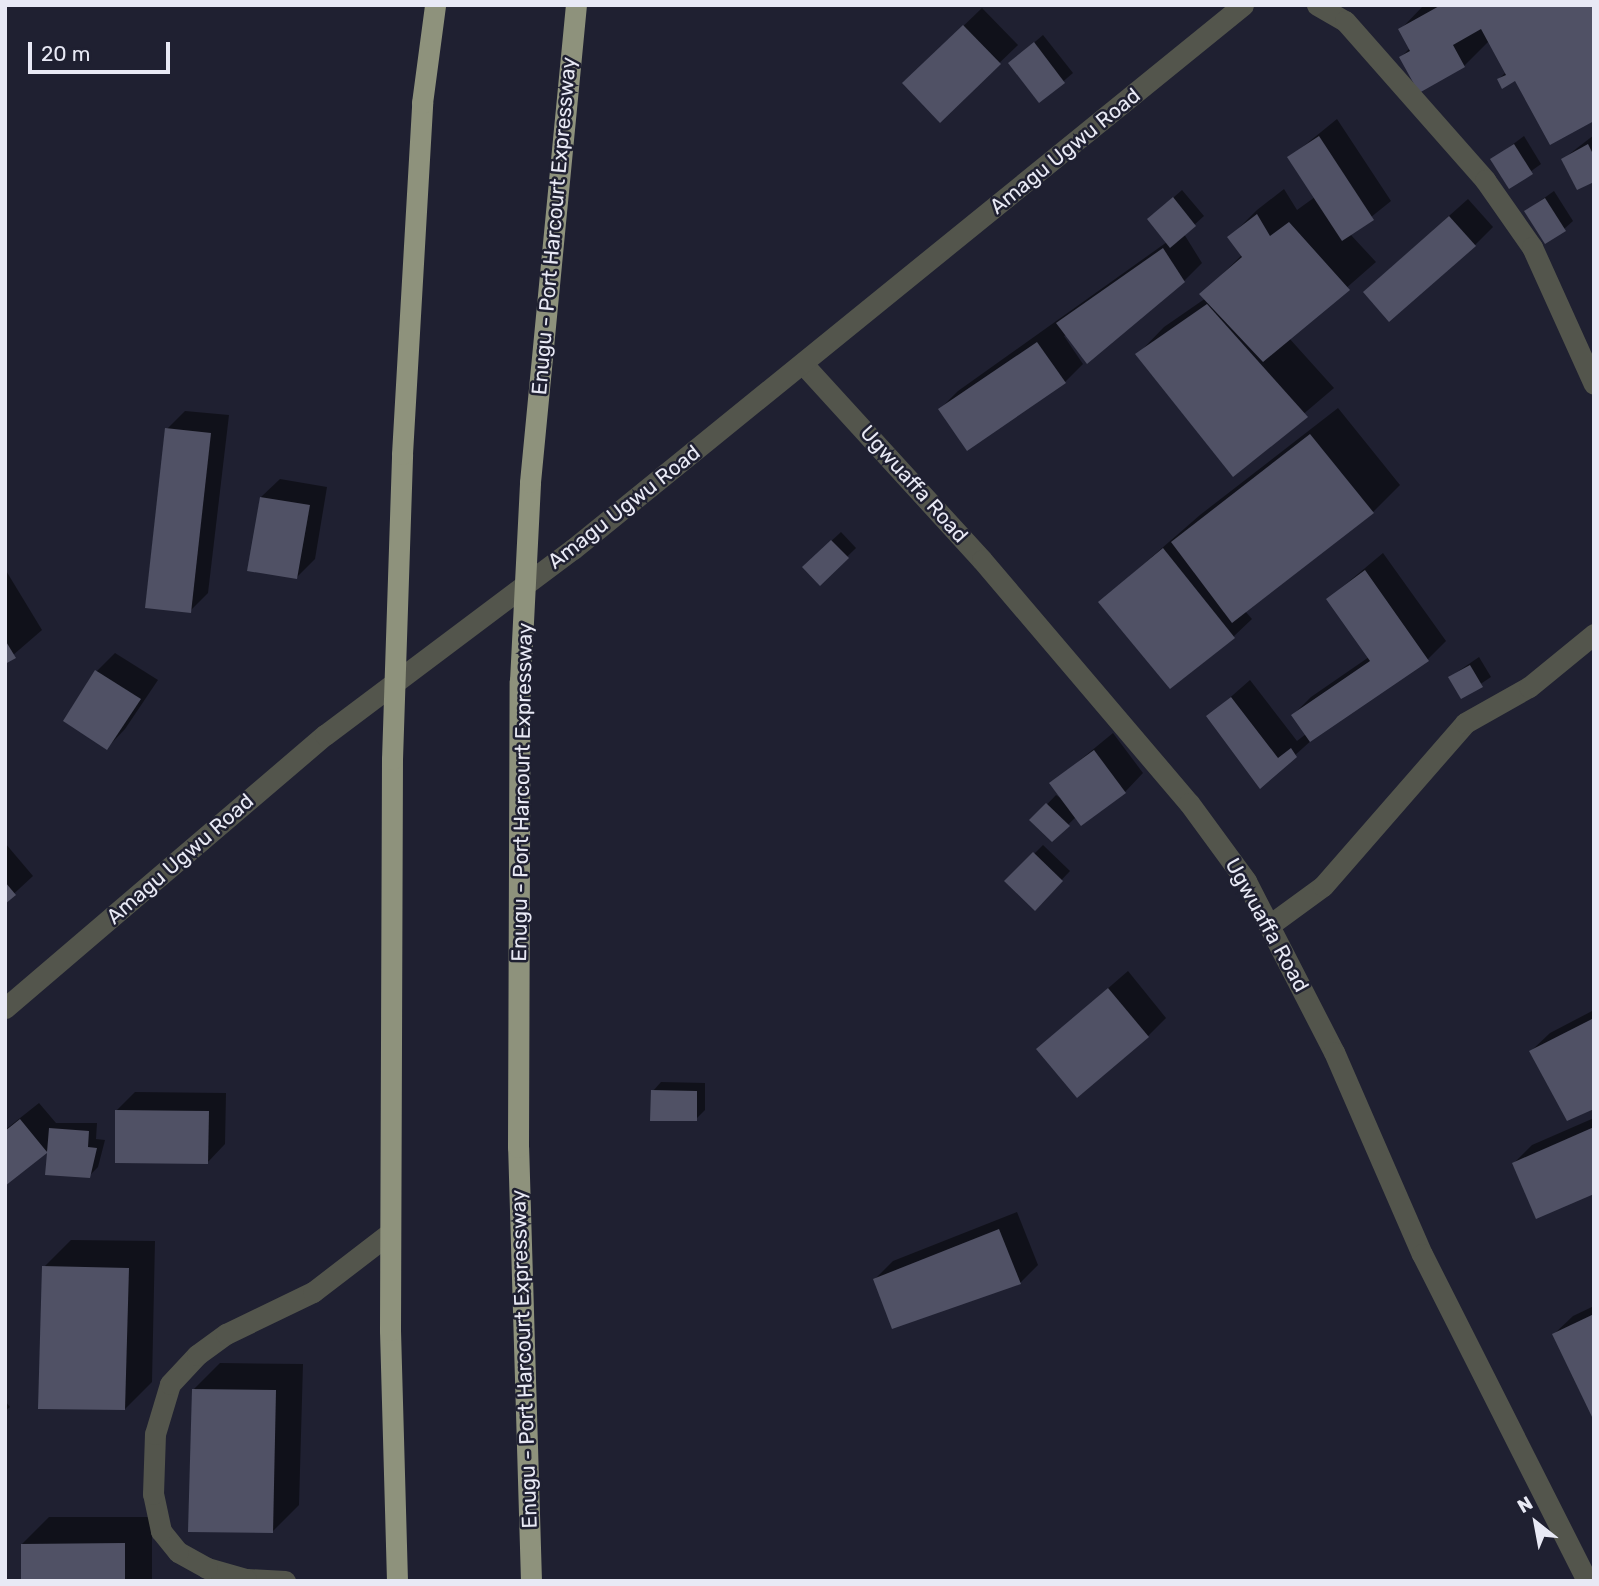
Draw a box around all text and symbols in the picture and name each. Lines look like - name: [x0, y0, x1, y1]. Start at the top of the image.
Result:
- scale bar: [32, 28, 173, 72]
- text: 20 m: [41, 41, 90, 66]
- street label: Enugu - Port Harcourt Expressway: [527, 56, 581, 396]
- street label: Amagu Ugwu Road: [985, 83, 1145, 219]
- street label: Ugwuaffa Road: [855, 420, 973, 548]
- street label: Amagu Ugwu Road: [543, 440, 705, 574]
- street label: Enugu - Port Harcourt Expressway: [506, 622, 538, 962]
- street label: Amagu Ugwu Road: [101, 788, 259, 930]
- street label: Ugwuaffa Road: [1220, 854, 1314, 996]
- street label: Enugu - Port Harcourt Expressway: [505, 1189, 543, 1529]
- north arrow: [1501, 1488, 1571, 1558]
- text: N: [1513, 1491, 1537, 1518]

